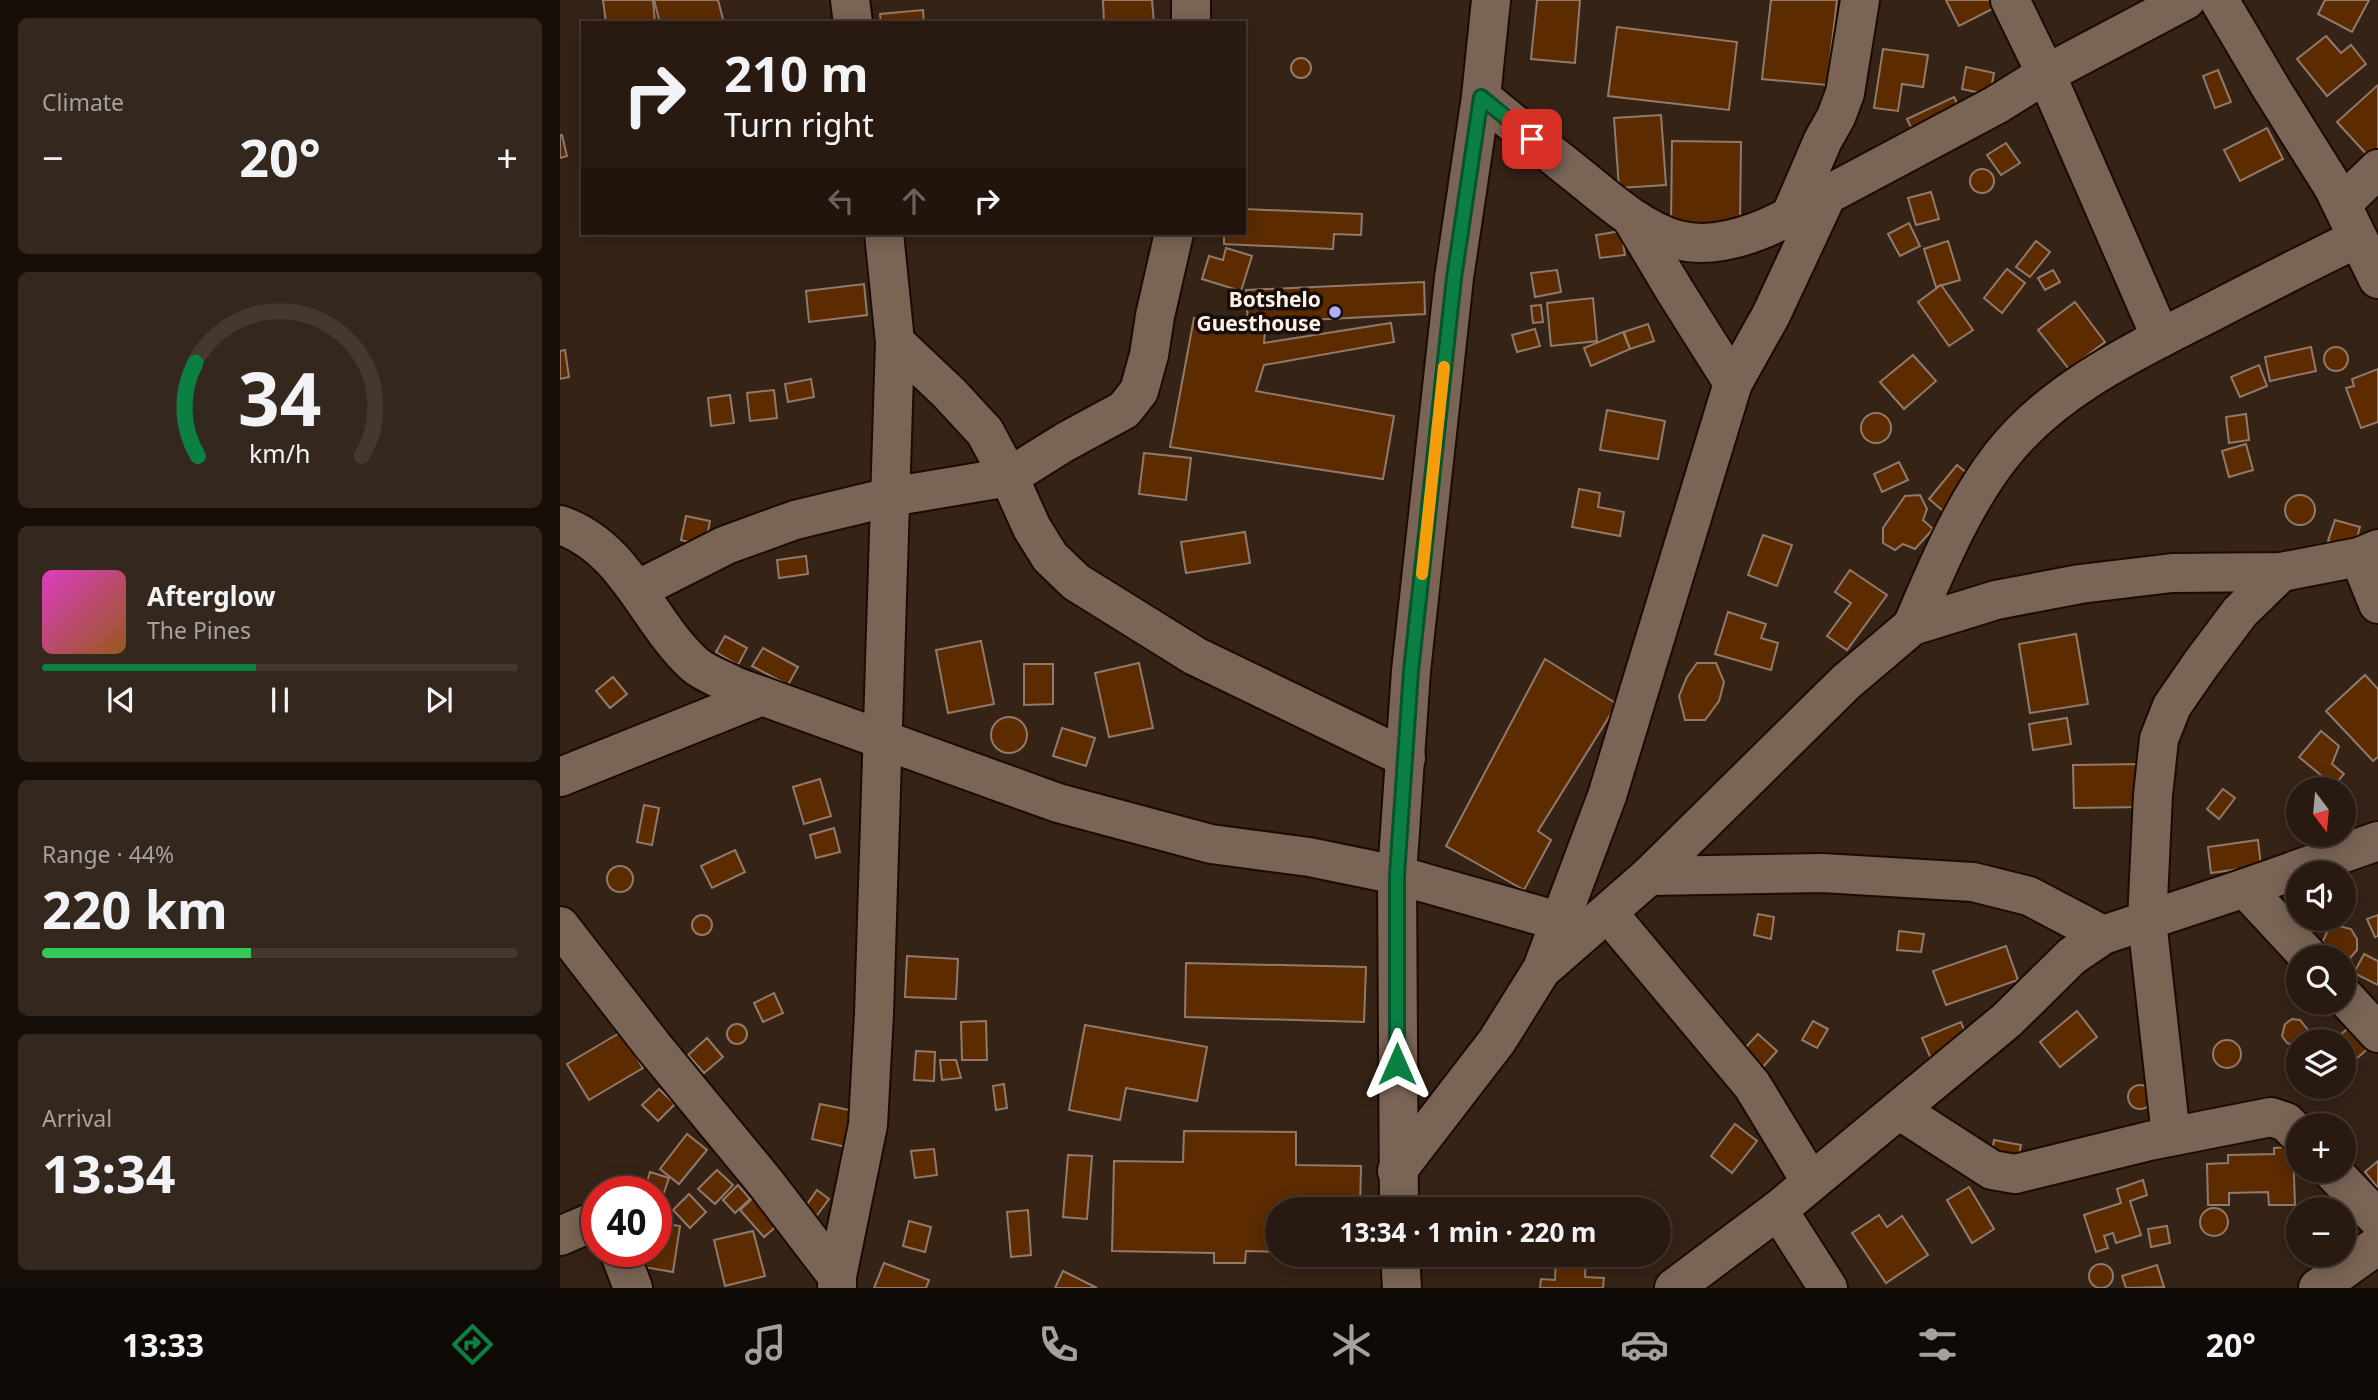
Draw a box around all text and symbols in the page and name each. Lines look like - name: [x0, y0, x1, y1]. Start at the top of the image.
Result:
- text: 210 m: [724, 40, 869, 106]
- icon: right: [609, 49, 700, 140]
- text: Climate: [42, 86, 124, 118]
- text: Turn right: [724, 103, 874, 146]
- pin: [1502, 109, 1562, 169]
- icon: arrive: [1513, 120, 1551, 158]
- text: 20°: [239, 121, 321, 192]
- text: −: [42, 131, 64, 183]
- text: +: [496, 131, 518, 183]
- icon: left: [822, 182, 860, 220]
- icon: ahead: [895, 182, 933, 220]
- icon: right: [968, 182, 1006, 220]
- place label: Botshelo Guesthouse: [1196, 285, 1321, 337]
- marker: Botshelo Guesthouse: [1327, 304, 1343, 320]
- text: 34: [238, 348, 322, 447]
- text: km/h: [249, 436, 311, 470]
- text: Afterglow: [147, 578, 275, 614]
- text: The Pines: [147, 614, 251, 646]
- icon: previous: [102, 681, 140, 719]
- icon: pause: [261, 681, 299, 719]
- icon: next: [420, 681, 458, 719]
- north arrow: [2286, 777, 2356, 847]
- map controls: [2286, 777, 2356, 1267]
- text: Range · 44%: [42, 838, 174, 870]
- button: sound: [2286, 861, 2356, 931]
- text: 220 km: [42, 873, 228, 944]
- button: search: [2286, 945, 2356, 1015]
- position arrow: [1360, 1027, 1434, 1101]
- button: layers: [2286, 1029, 2356, 1099]
- text: Arrival: [42, 1102, 112, 1134]
- button: +: [2286, 1113, 2356, 1183]
- text: 13:34: [42, 1137, 176, 1208]
- speed limit sign: 40: [581, 1176, 672, 1267]
- button: −: [2286, 1197, 2356, 1267]
- text: 13:34 · 1 min · 220 m: [1340, 1214, 1596, 1250]
- icon: directions: [448, 1320, 497, 1369]
- icon: music: [741, 1320, 790, 1369]
- icon: phone: [1034, 1320, 1083, 1369]
- icon: climate: [1327, 1320, 1376, 1369]
- icon: car: [1620, 1320, 1669, 1369]
- icon: filters: [1913, 1320, 1962, 1369]
- text: 13:33: [122, 1323, 204, 1366]
- text: 20°: [2206, 1323, 2256, 1366]

